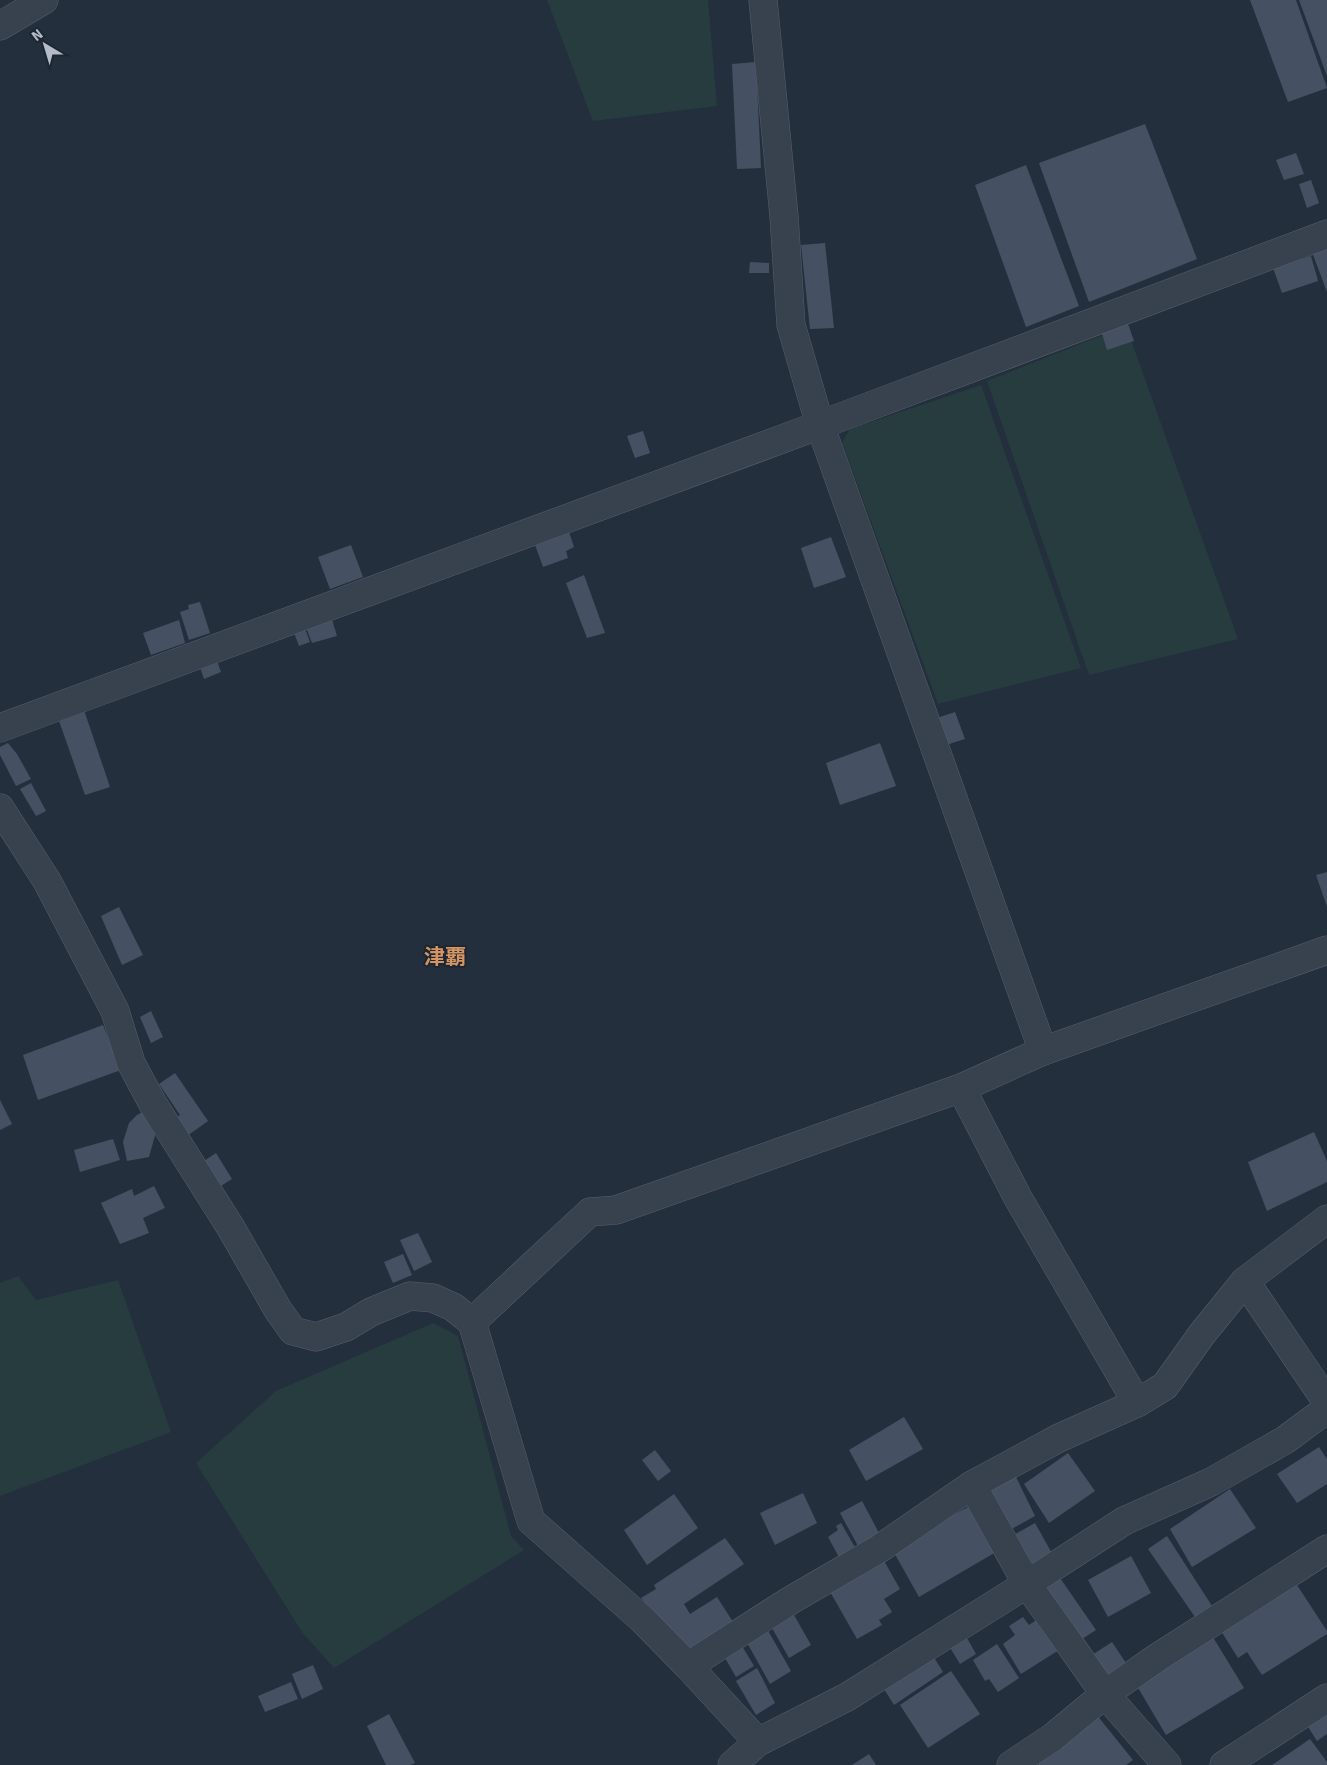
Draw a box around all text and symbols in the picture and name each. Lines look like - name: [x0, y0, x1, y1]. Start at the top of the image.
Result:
- north arrow: [20, 20, 70, 70]
- text: N: [28, 25, 46, 45]
- district label: 津覇: [424, 944, 466, 970]

